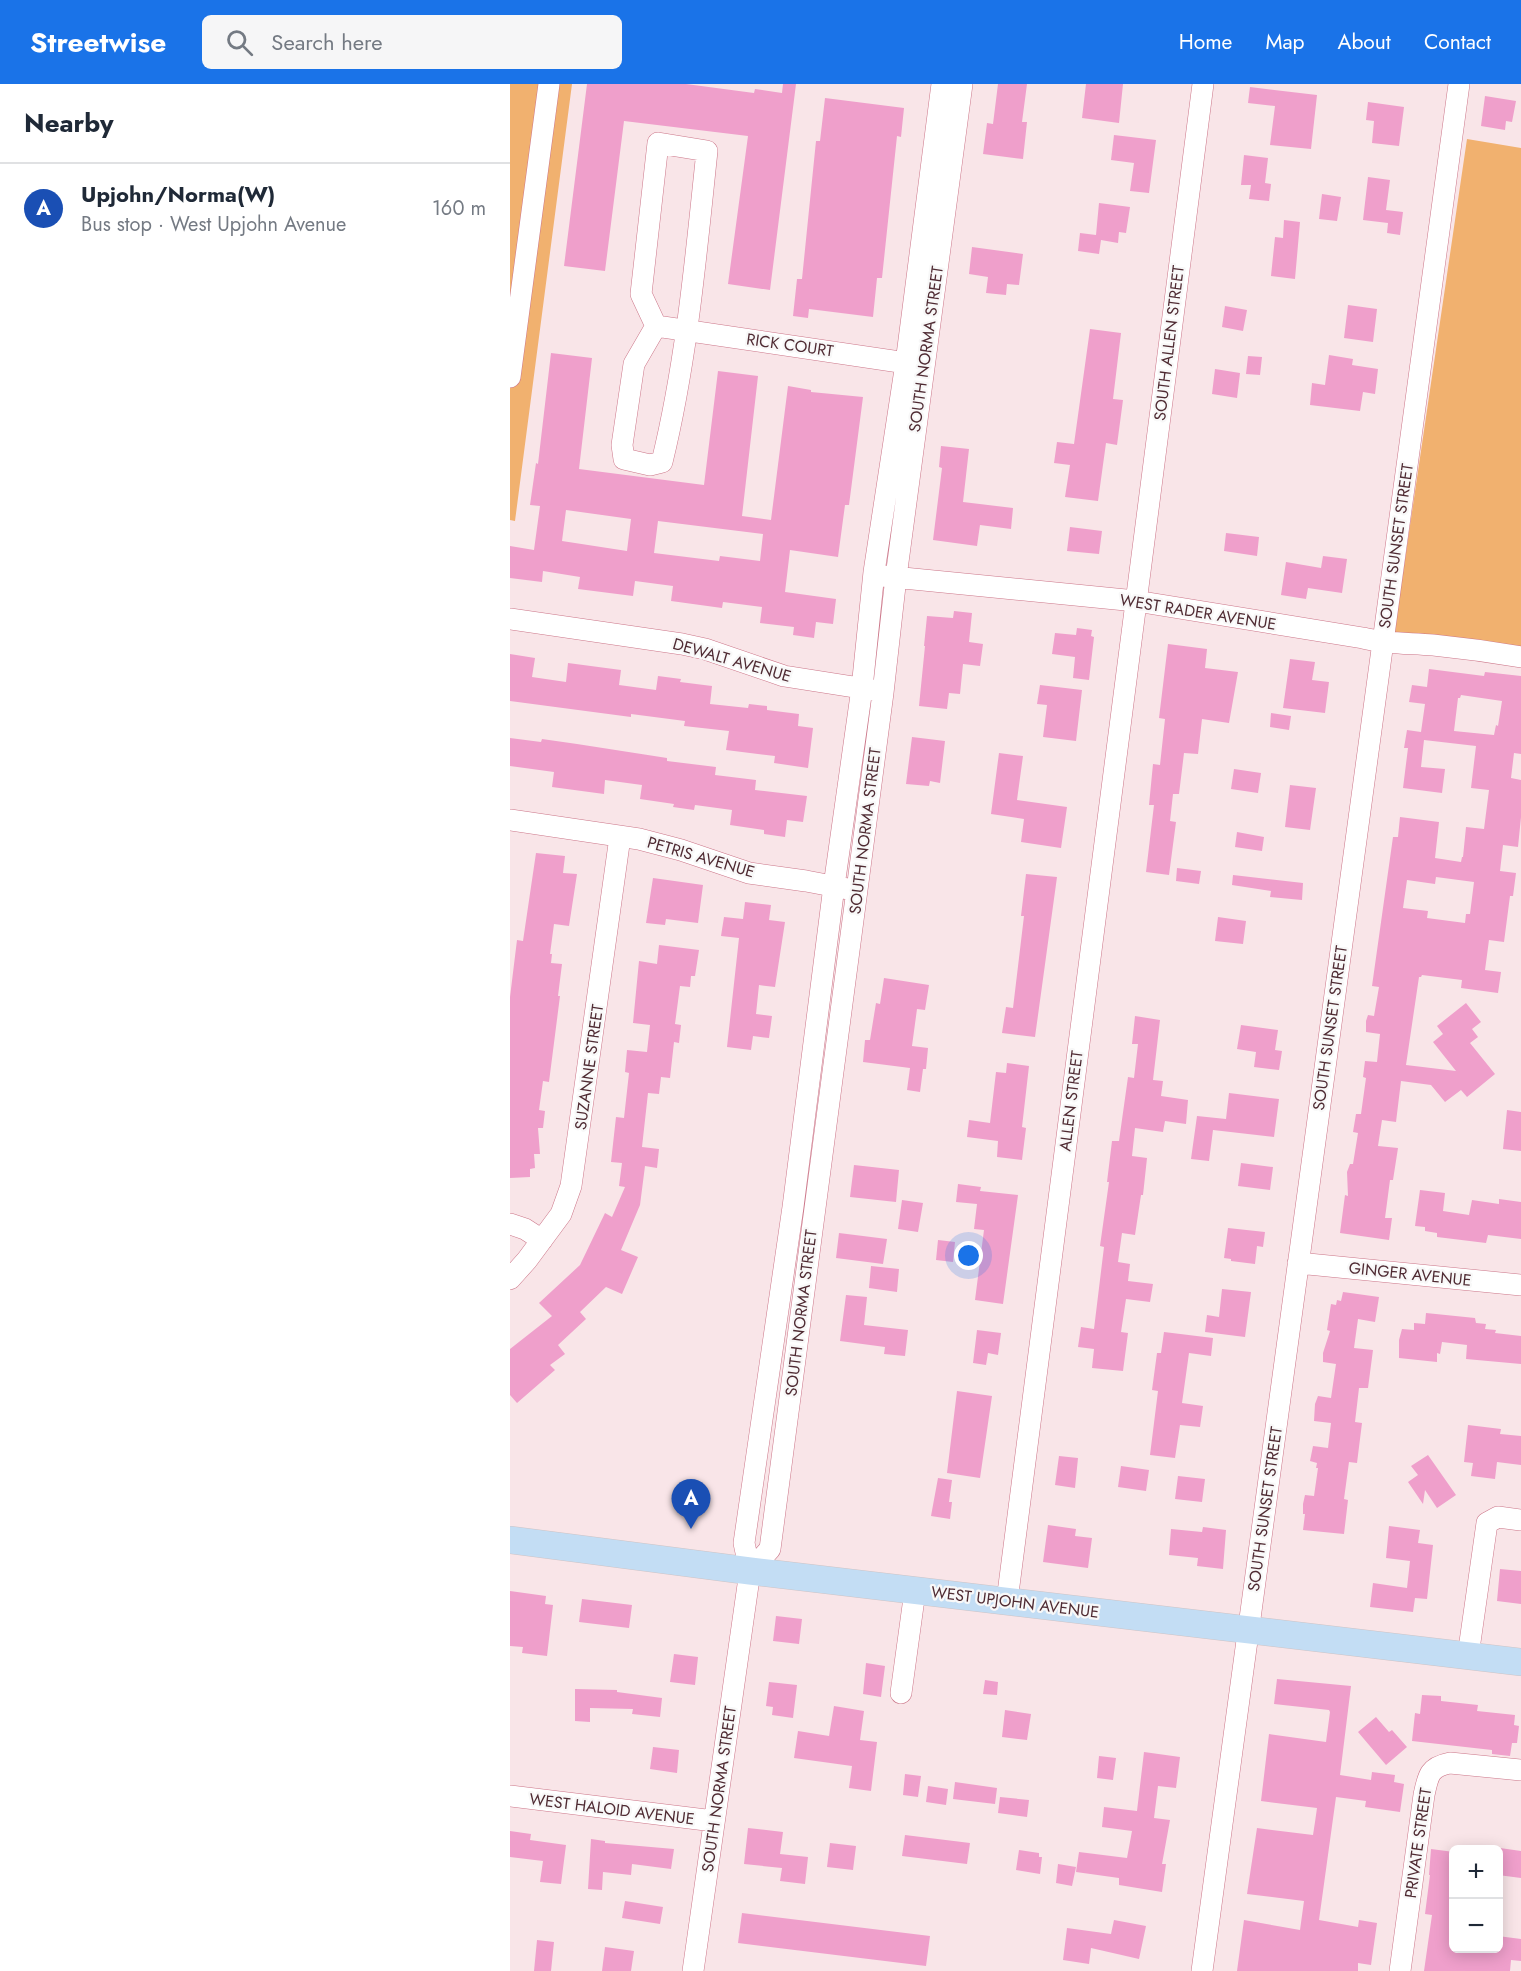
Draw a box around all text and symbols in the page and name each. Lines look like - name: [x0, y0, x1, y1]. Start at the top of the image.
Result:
- search box: [202, 15, 622, 69]
- text: Streetwise: [30, 22, 166, 63]
- icon: search: [223, 26, 256, 59]
- text: Search here: [271, 26, 383, 58]
- text: Home: [1179, 27, 1232, 57]
- text: Map: [1265, 27, 1305, 57]
- text: About: [1338, 27, 1391, 57]
- text: Contact: [1424, 27, 1491, 57]
- text: Nearby: [24, 104, 113, 142]
- text: Upjohn/Norma(W): [81, 178, 275, 210]
- text: A: [36, 194, 51, 223]
- text: 160 m: [432, 194, 486, 223]
- text: Bus stop · West Upjohn Avenue: [81, 210, 346, 239]
- street label: SOUTH ALLEN STREET: [1148, 263, 1190, 422]
- street label: SOUTH NORMA STREET: [903, 264, 949, 434]
- street label: RICK COURT: [745, 328, 836, 363]
- street label: SOUTH SUNSET STREET: [1373, 462, 1419, 630]
- street label: WEST RADER AVENUE: [1118, 588, 1278, 636]
- street label: DEWALT AVENUE: [670, 632, 794, 688]
- street label: SOUTH NORMA STREET: [843, 746, 887, 916]
- street label: PETRIS AVENUE: [644, 831, 758, 883]
- street label: SOUTH SUNSET STREET: [1307, 944, 1353, 1112]
- street label: SUZANNE STREET: [569, 1002, 609, 1131]
- street label: ALLEN STREET: [1053, 1049, 1089, 1153]
- street label: SOUTH NORMA STREET: [779, 1228, 823, 1398]
- your location: [954, 1241, 983, 1270]
- street label: GINGER AVENUE: [1348, 1256, 1472, 1292]
- street label: SOUTH SUNSET STREET: [1242, 1425, 1288, 1593]
- pin: A: [672, 1480, 711, 1529]
- street label: WEST UPJOHN AVENUE: [930, 1580, 1100, 1624]
- street label: SOUTH NORMA STREET: [696, 1704, 742, 1874]
- street label: PRIVATE STREET: [1399, 1786, 1437, 1900]
- street label: WEST HALOID AVENUE: [528, 1787, 696, 1831]
- map controls: [1449, 1845, 1503, 1953]
- button: +: [1449, 1845, 1503, 1899]
- button: −: [1449, 1899, 1503, 1953]

